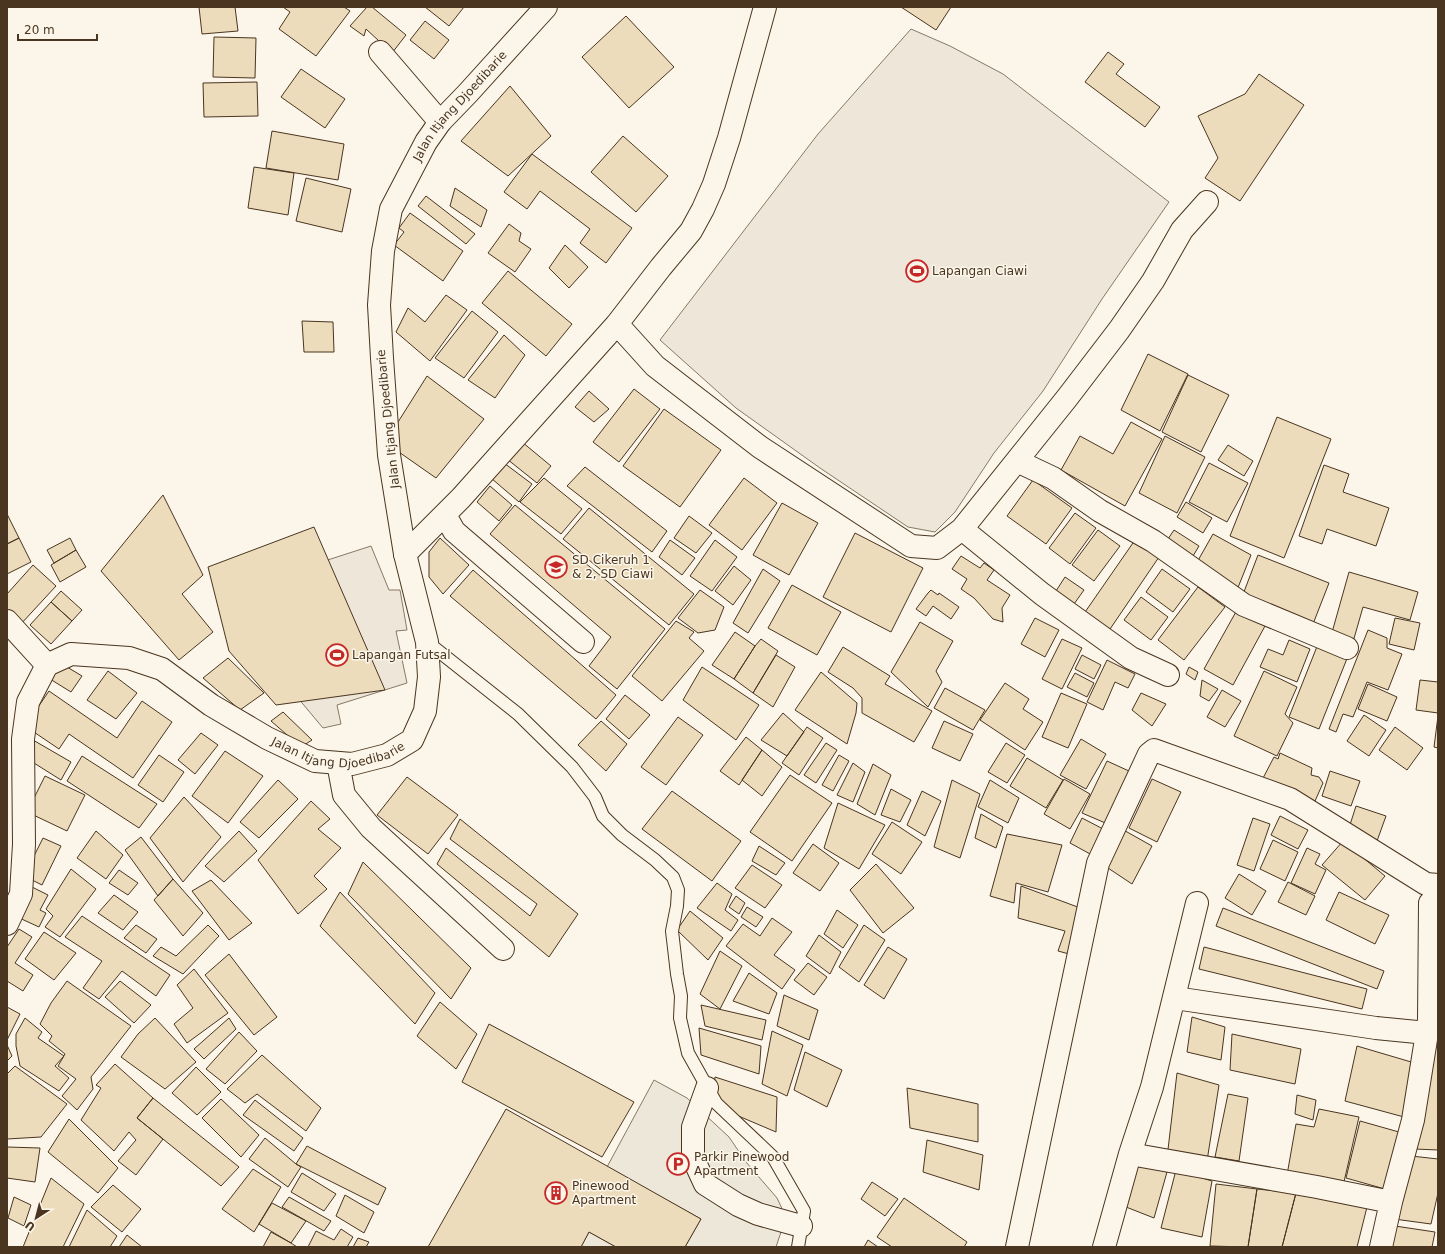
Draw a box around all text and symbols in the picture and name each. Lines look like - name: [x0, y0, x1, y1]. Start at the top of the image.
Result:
- scale bar: [18, 16, 97, 42]
- text: 20 m: [24, 23, 55, 37]
- street label: Jalan Itjang Djoedibarie: [410, 48, 510, 165]
- sports icon: Lapangan Ciawi: [904, 258, 930, 284]
- place label: Lapangan Ciawi: [932, 264, 1027, 278]
- street label: Jalan Itjang Djoedibarie: [374, 349, 402, 490]
- place label: SD Cikeruh 1 & 2, SD Ciawi: [572, 553, 653, 581]
- school or university icon: SD Cikeruh 1 & 2, SD Ciawi: [543, 554, 569, 580]
- sports icon: Lapangan Futsal: [324, 642, 350, 668]
- place label: Lapangan Futsal: [352, 648, 451, 662]
- street label: Jalan Itjang Djoedibarie: [267, 730, 407, 750]
- text: Jalan Itjang Djoedibarie: [268, 734, 407, 771]
- place label: Parkir Pinewood Apartment: [694, 1150, 789, 1178]
- parking icon: Parkir Pinewood Apartment: [665, 1151, 691, 1177]
- place label: Pinewood Apartment: [572, 1179, 636, 1207]
- building icon: Pinewood Apartment: [543, 1180, 569, 1206]
- north arrow: [16, 1198, 56, 1238]
- text: U: [23, 1218, 38, 1234]

